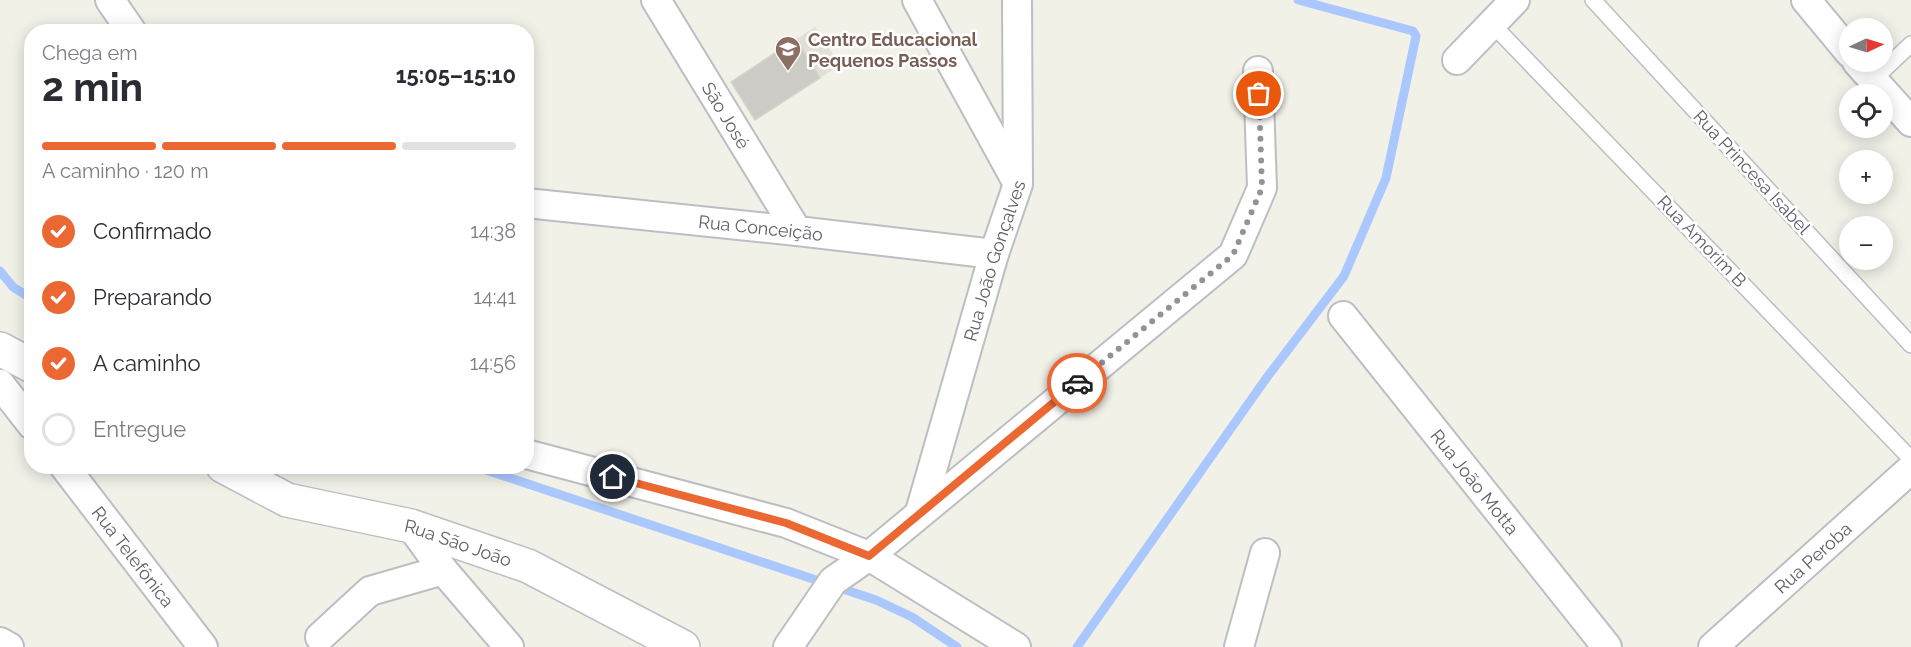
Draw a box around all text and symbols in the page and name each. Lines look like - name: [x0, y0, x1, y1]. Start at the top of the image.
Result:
- north arrow: [1839, 18, 1893, 72]
- map controls: [1839, 18, 1893, 270]
- place label: Centro Educacional Pequenos Passos: [808, 29, 978, 71]
- school or university icon: Centro Educacional Pequenos Passos: [773, 34, 803, 72]
- text: Chega em: [42, 41, 138, 65]
- text: 15:05–15:10: [396, 62, 516, 88]
- text: 2 min: [42, 64, 143, 110]
- pin: [1233, 68, 1284, 119]
- icon: bag: [1242, 77, 1275, 110]
- street label: São José: [698, 78, 755, 153]
- button: locate: [1839, 84, 1893, 138]
- street label: Rua Princesa Isabel: [1689, 106, 1815, 238]
- button: +: [1839, 150, 1893, 204]
- text: A caminho · 120 m: [42, 159, 209, 183]
- street label: Rua João Gonçalves: [959, 177, 1029, 344]
- street label: Rua Amorim B: [1653, 191, 1751, 291]
- street label: Rua Conceição: [697, 210, 824, 244]
- icon: check: [42, 215, 75, 248]
- button: −: [1839, 216, 1893, 270]
- text: Confirmado: [93, 218, 212, 244]
- text: 14:38: [470, 219, 516, 243]
- icon: check: [42, 281, 75, 314]
- text: Preparando: [93, 284, 212, 310]
- text: 14:41: [473, 285, 516, 309]
- icon: check: [42, 347, 75, 380]
- text: A caminho: [93, 350, 201, 376]
- text: 14:56: [470, 351, 516, 375]
- courier: [1047, 353, 1107, 413]
- icon: car: [1061, 367, 1094, 400]
- text: Entregue: [93, 416, 186, 442]
- street label: Rua João Motta: [1427, 425, 1524, 539]
- pin: [587, 451, 638, 502]
- icon: home: [596, 460, 629, 493]
- street label: Rua Telefônica: [88, 502, 179, 611]
- street label: Rua São João: [403, 514, 515, 570]
- street label: Rua Peroba: [1770, 518, 1855, 597]

